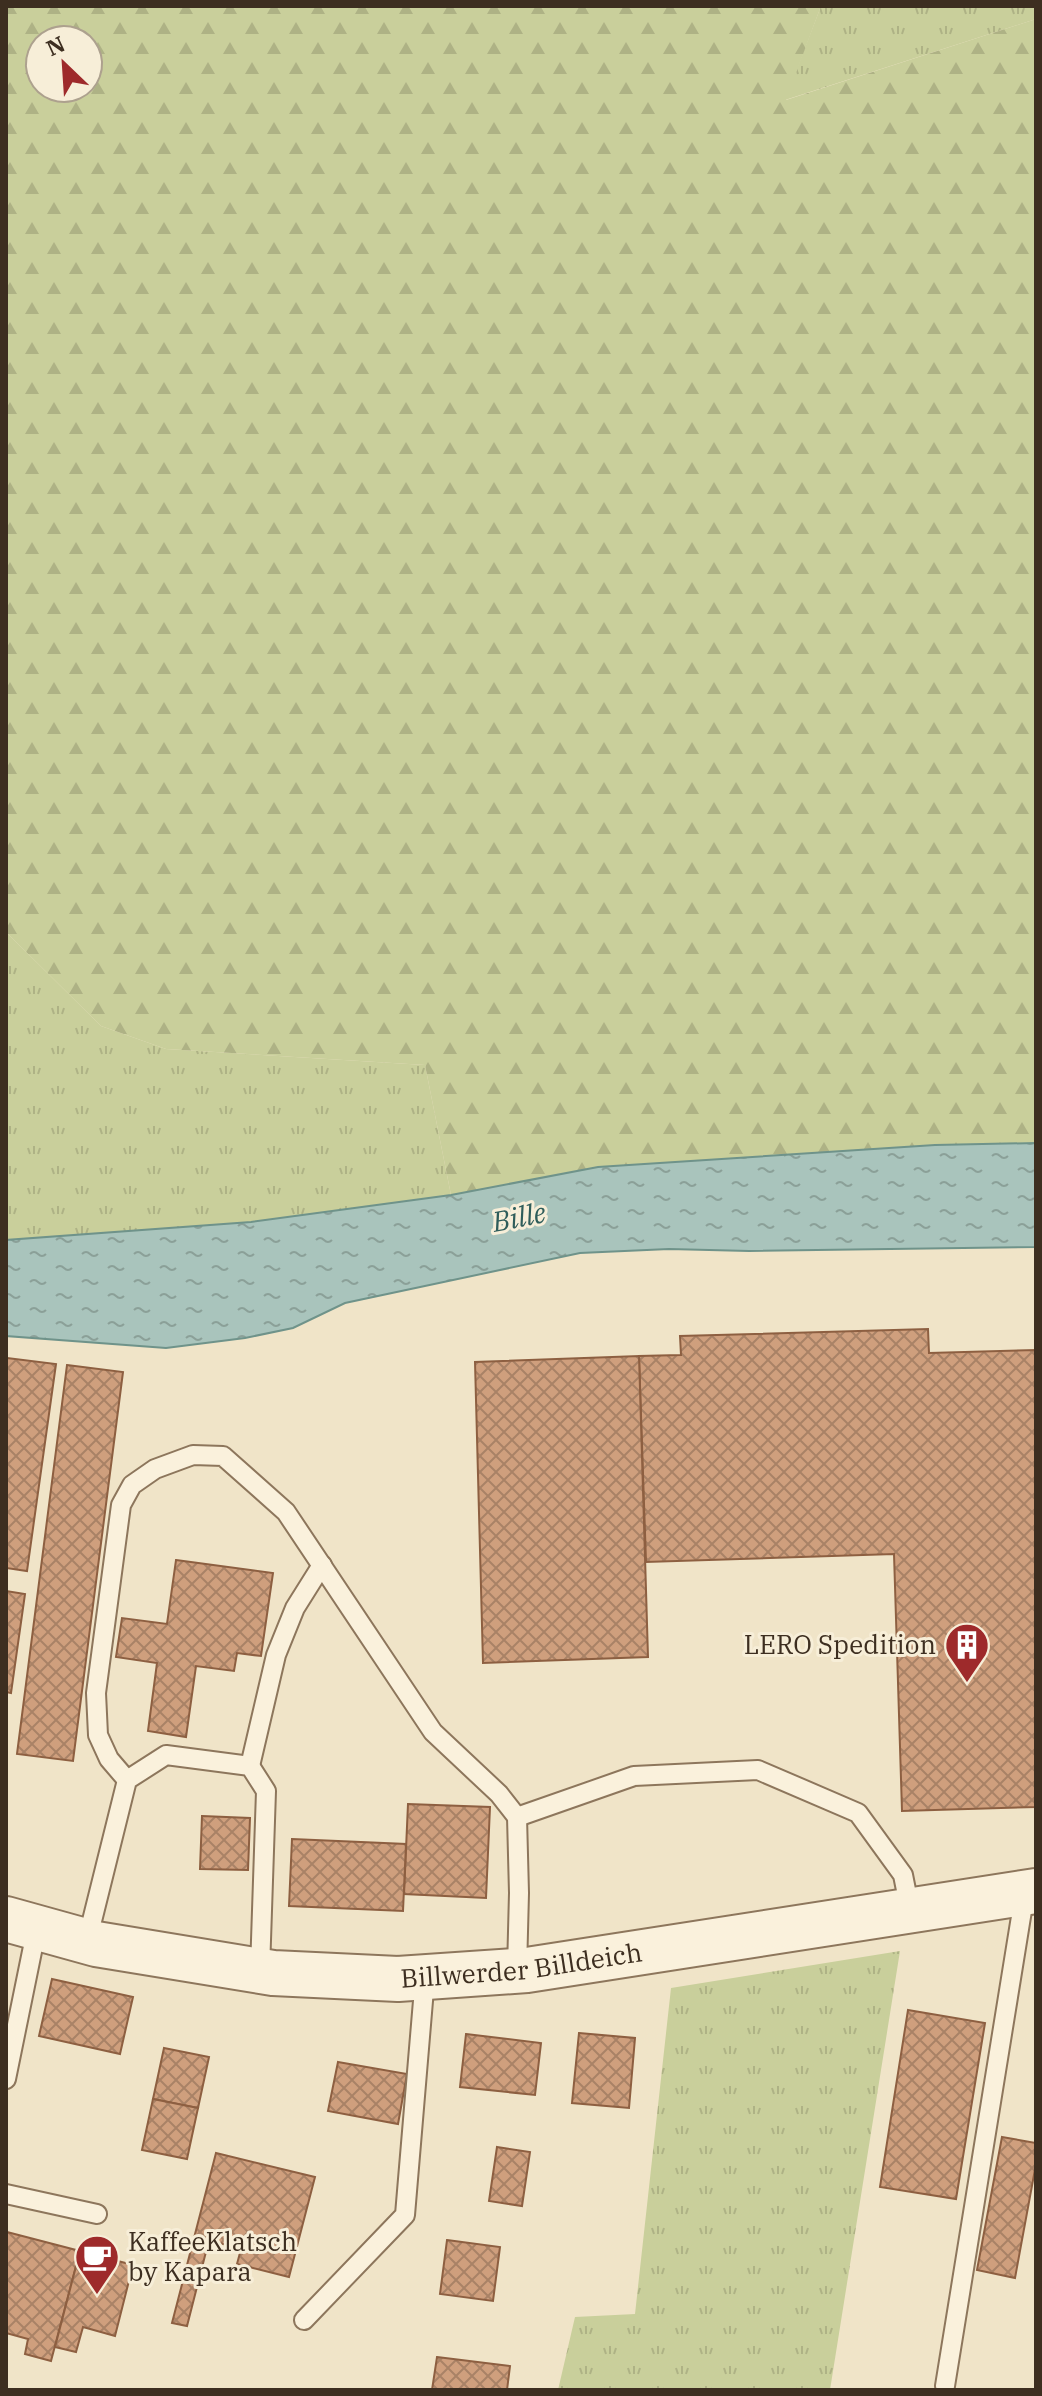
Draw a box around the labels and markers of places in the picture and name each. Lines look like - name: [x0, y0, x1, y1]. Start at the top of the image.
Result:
- building icon: LERO Spedition: [943, 1621, 991, 1684]
- place label: LERO Spedition: [744, 1627, 936, 1661]
- place label: KaffeeKlatsch by Kapara: [128, 2224, 297, 2288]
- cafe icon: KaffeeKlatsch by Kapara: [73, 2233, 121, 2296]

